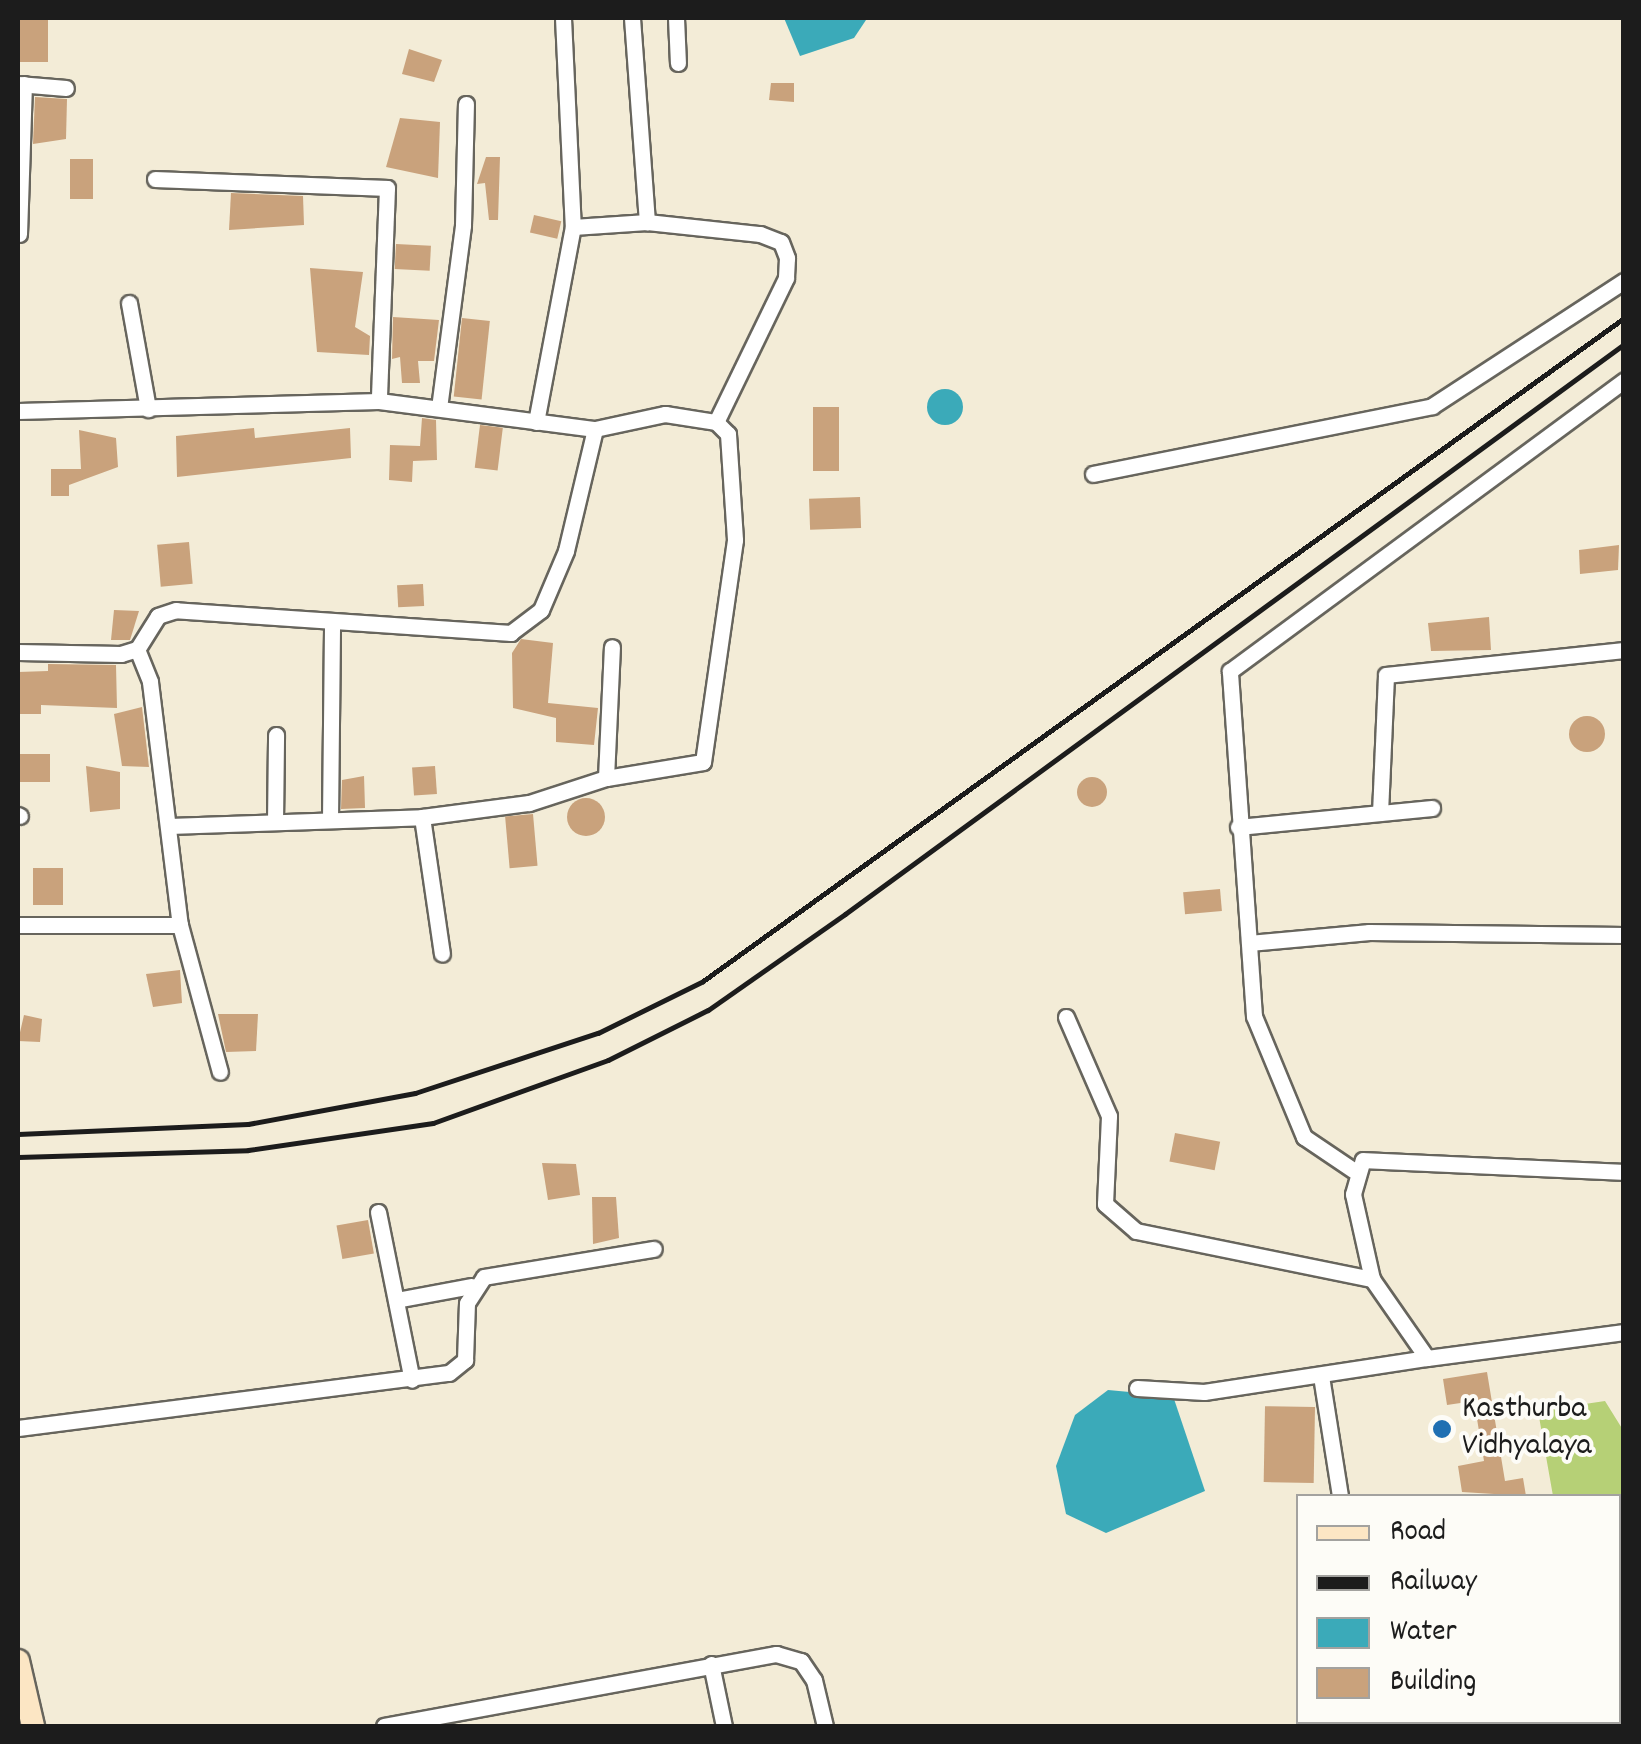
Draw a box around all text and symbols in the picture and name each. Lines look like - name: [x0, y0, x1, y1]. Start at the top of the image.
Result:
- place label: Kasthurba Vidhyalaya: [1462, 1392, 1591, 1467]
- marker: Kasthurba Vidhyalaya: [1431, 1418, 1453, 1440]
- legend: [1296, 1494, 1621, 1724]
- text: Road: [1390, 1512, 1446, 1555]
- text: Railway: [1390, 1562, 1477, 1605]
- text: Water: [1390, 1612, 1457, 1655]
- text: Building: [1390, 1662, 1476, 1705]

